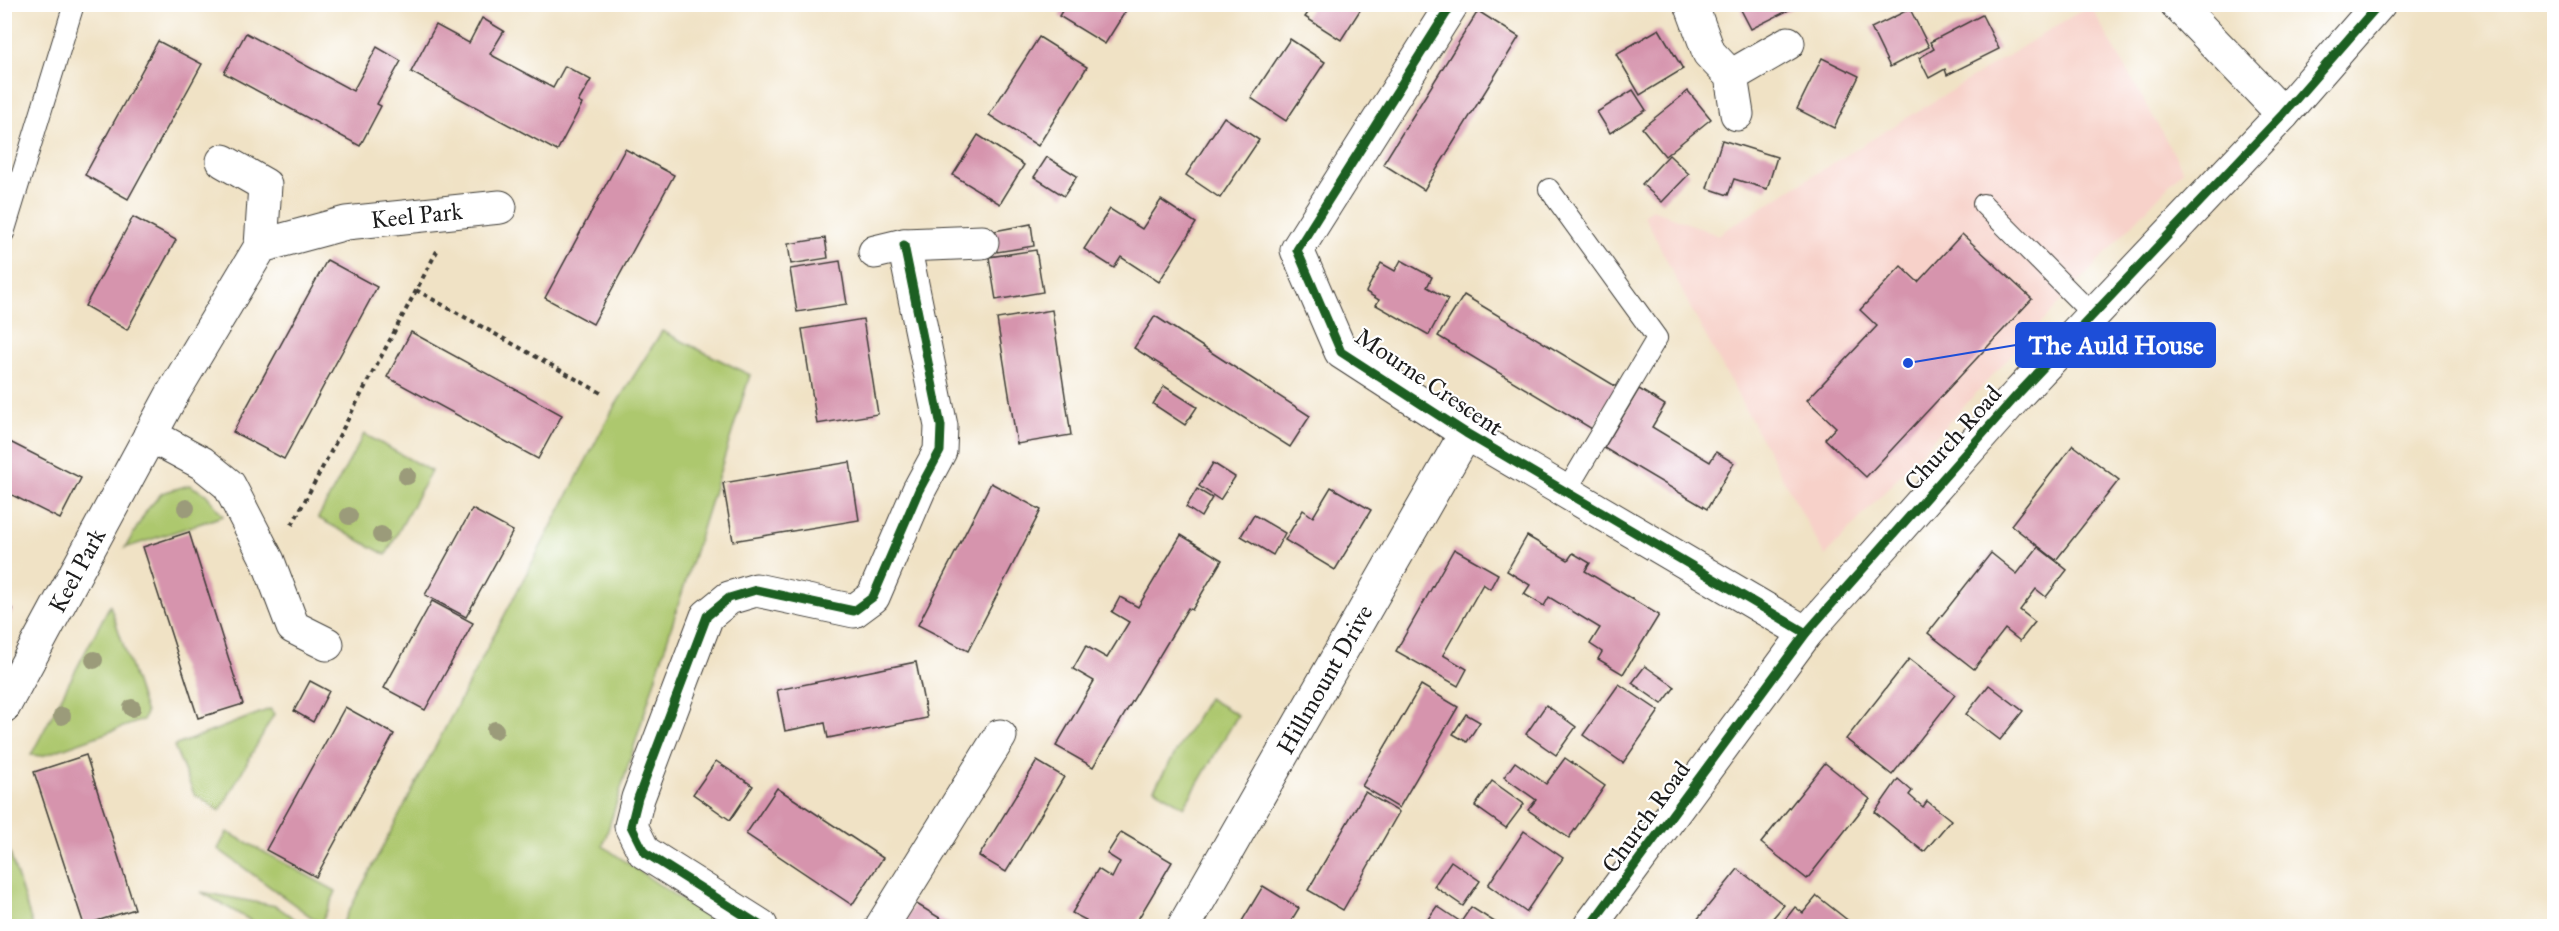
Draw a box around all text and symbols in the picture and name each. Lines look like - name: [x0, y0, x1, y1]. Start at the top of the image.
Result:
- street label: Keel Park: [369, 196, 465, 235]
- street label: Mourne Crescent: [1349, 321, 1509, 443]
- callout: The Auld House: [2016, 323, 2215, 367]
- text: The Auld House: [2028, 329, 2204, 361]
- street label: Church Road: [1898, 379, 2008, 497]
- street label: Keel Park: [42, 522, 113, 618]
- street label: Hillmount Drive: [1270, 599, 1380, 760]
- street label: Church Road: [1595, 755, 1697, 879]

